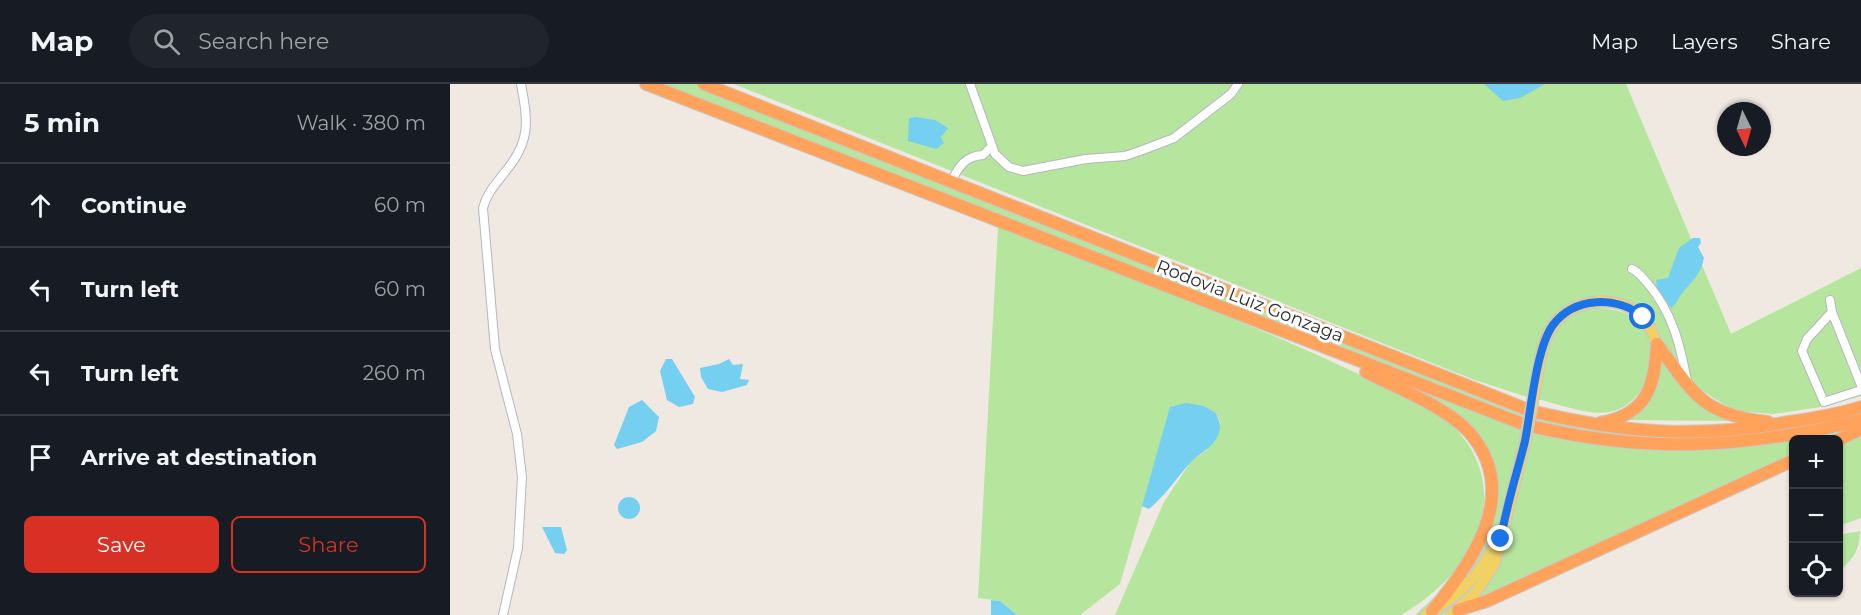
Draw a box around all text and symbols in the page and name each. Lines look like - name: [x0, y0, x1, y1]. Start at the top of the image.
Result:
- search box: [129, 14, 549, 68]
- text: Map: [30, 24, 93, 58]
- icon: search: [150, 25, 183, 58]
- text: Search here: [198, 28, 329, 55]
- text: Map: [1591, 29, 1638, 54]
- text: Layers: [1671, 29, 1738, 54]
- text: Share: [1771, 29, 1831, 54]
- north arrow: [1717, 102, 1771, 156]
- text: 5 min: [24, 107, 100, 139]
- text: Walk · 380 m: [296, 111, 426, 135]
- icon: ahead: [24, 189, 57, 222]
- text: Continue: [81, 192, 187, 219]
- text: 60 m: [374, 193, 426, 217]
- street label: Rodovia Luiz Gonzaga: [1153, 255, 1347, 347]
- icon: left: [24, 273, 57, 306]
- text: Turn left: [81, 276, 179, 303]
- text: 60 m: [374, 277, 426, 301]
- route start: [1629, 303, 1655, 329]
- icon: left: [24, 357, 57, 390]
- text: Turn left: [81, 360, 179, 387]
- text: 260 m: [363, 361, 426, 385]
- map controls: [1789, 435, 1843, 597]
- button: +: [1789, 435, 1843, 489]
- icon: arrive: [24, 441, 57, 474]
- text: Arrive at destination: [81, 444, 317, 471]
- button: −: [1789, 489, 1843, 543]
- button: Save: [24, 516, 219, 573]
- button: Share: [231, 516, 426, 573]
- route end: [1487, 525, 1513, 551]
- button: locate: [1789, 543, 1843, 597]

